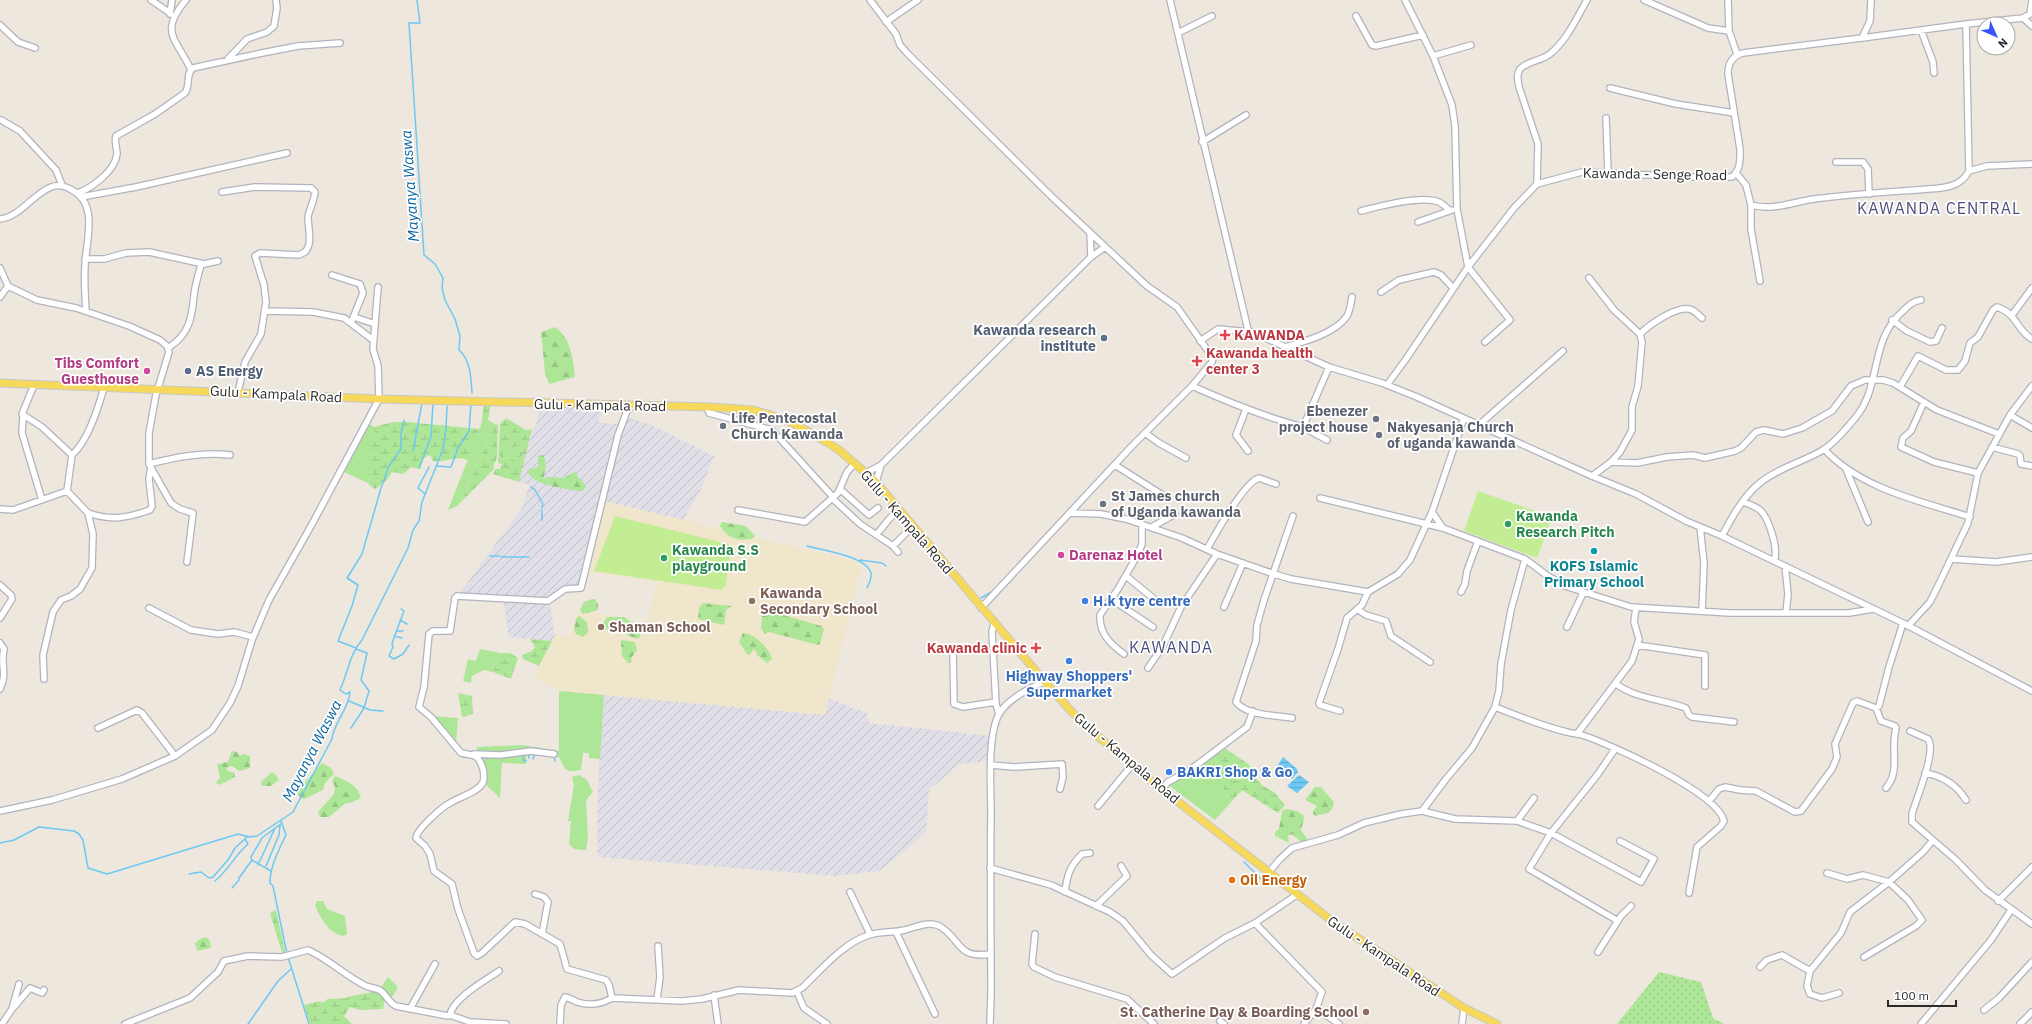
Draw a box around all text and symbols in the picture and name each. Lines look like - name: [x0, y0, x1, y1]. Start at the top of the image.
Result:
- north arrow: [1976, 16, 2016, 56]
- text: N: [1995, 35, 2011, 51]
- water label: Mayanya Waswa: [396, 129, 423, 243]
- street label: Kawanda - Senge Road: [1583, 164, 1727, 184]
- district label: KAWANDA CENTRAL: [1857, 198, 2021, 218]
- place label: Kawanda research institute: [973, 321, 1096, 355]
- place label: KAWANDA: [1234, 326, 1305, 344]
- marker: KAWANDA: [1219, 329, 1231, 341]
- marker: Kawanda research institute: [1099, 333, 1109, 343]
- place label: Kawanda health center 3: [1206, 344, 1313, 378]
- place label: Tibs Comfort Guesthouse: [54, 354, 139, 388]
- marker: Kawanda health center 3: [1191, 355, 1203, 367]
- place label: AS Energy: [196, 362, 264, 380]
- marker: Tibs Comfort Guesthouse: [142, 366, 152, 376]
- marker: AS Energy: [183, 366, 193, 376]
- street label: Gulu - Kampala Road: [209, 382, 343, 406]
- street label: Gulu - Kampala Road: [534, 395, 666, 415]
- place label: Ebenezer project house: [1279, 402, 1368, 436]
- place label: Life Pentecostal Church Kawanda: [731, 409, 843, 443]
- marker: Ebenezer project house: [1371, 414, 1381, 424]
- place label: Nakyesanja Church of uganda kawanda: [1387, 418, 1516, 452]
- marker: Life Pentecostal Church Kawanda: [718, 421, 728, 431]
- marker: Nakyesanja Church of uganda kawanda: [1374, 430, 1384, 440]
- street label: Gulu - Kampala Road: [857, 466, 957, 578]
- place label: St James church of Uganda kawanda: [1111, 487, 1241, 521]
- marker: St James church of Uganda kawanda: [1098, 499, 1108, 509]
- place label: Kawanda Research Pitch: [1516, 507, 1615, 541]
- marker: Kawanda Research Pitch: [1503, 519, 1513, 529]
- place label: Kawanda S.S playground: [672, 541, 759, 575]
- place label: Darenaz Hotel: [1069, 546, 1162, 564]
- marker: KOFS Islamic Primary School: [1589, 546, 1599, 556]
- marker: Darenaz Hotel: [1056, 550, 1066, 560]
- marker: Kawanda S.S playground: [659, 553, 669, 563]
- place label: KOFS Islamic Primary School: [1544, 557, 1644, 591]
- place label: Kawanda Secondary School: [760, 584, 877, 618]
- place label: H.k tyre centre: [1093, 592, 1191, 610]
- marker: Kawanda Secondary School: [747, 596, 757, 606]
- marker: H.k tyre centre: [1080, 596, 1090, 606]
- place label: Shaman School: [609, 618, 711, 636]
- marker: Shaman School: [596, 622, 606, 632]
- district label: KAWANDA: [1129, 637, 1213, 657]
- place label: Kawanda clinic: [927, 639, 1027, 657]
- marker: Kawanda clinic: [1030, 642, 1042, 654]
- marker: Highway Shoppers' Supermarket: [1064, 656, 1074, 666]
- place label: Highway Shoppers' Supermarket: [1006, 667, 1132, 701]
- water label: Mayanya Waswa: [278, 696, 346, 805]
- street label: Gulu - Kampala Road: [1071, 709, 1183, 807]
- place label: BAKRI Shop & Go: [1177, 763, 1293, 781]
- marker: BAKRI Shop & Go: [1164, 767, 1174, 777]
- place label: Oil Energy: [1240, 871, 1308, 889]
- marker: Oil Energy: [1227, 875, 1237, 885]
- street label: Gulu - Kampala Road: [1324, 912, 1444, 1000]
- scale bar: [1888, 982, 1956, 1008]
- text: 100 m: [1894, 988, 1929, 1003]
- place label: St. Catherine Day & Boarding School: [1120, 1003, 1358, 1021]
- marker: St. Catherine Day & Boarding School: [1361, 1007, 1371, 1017]

